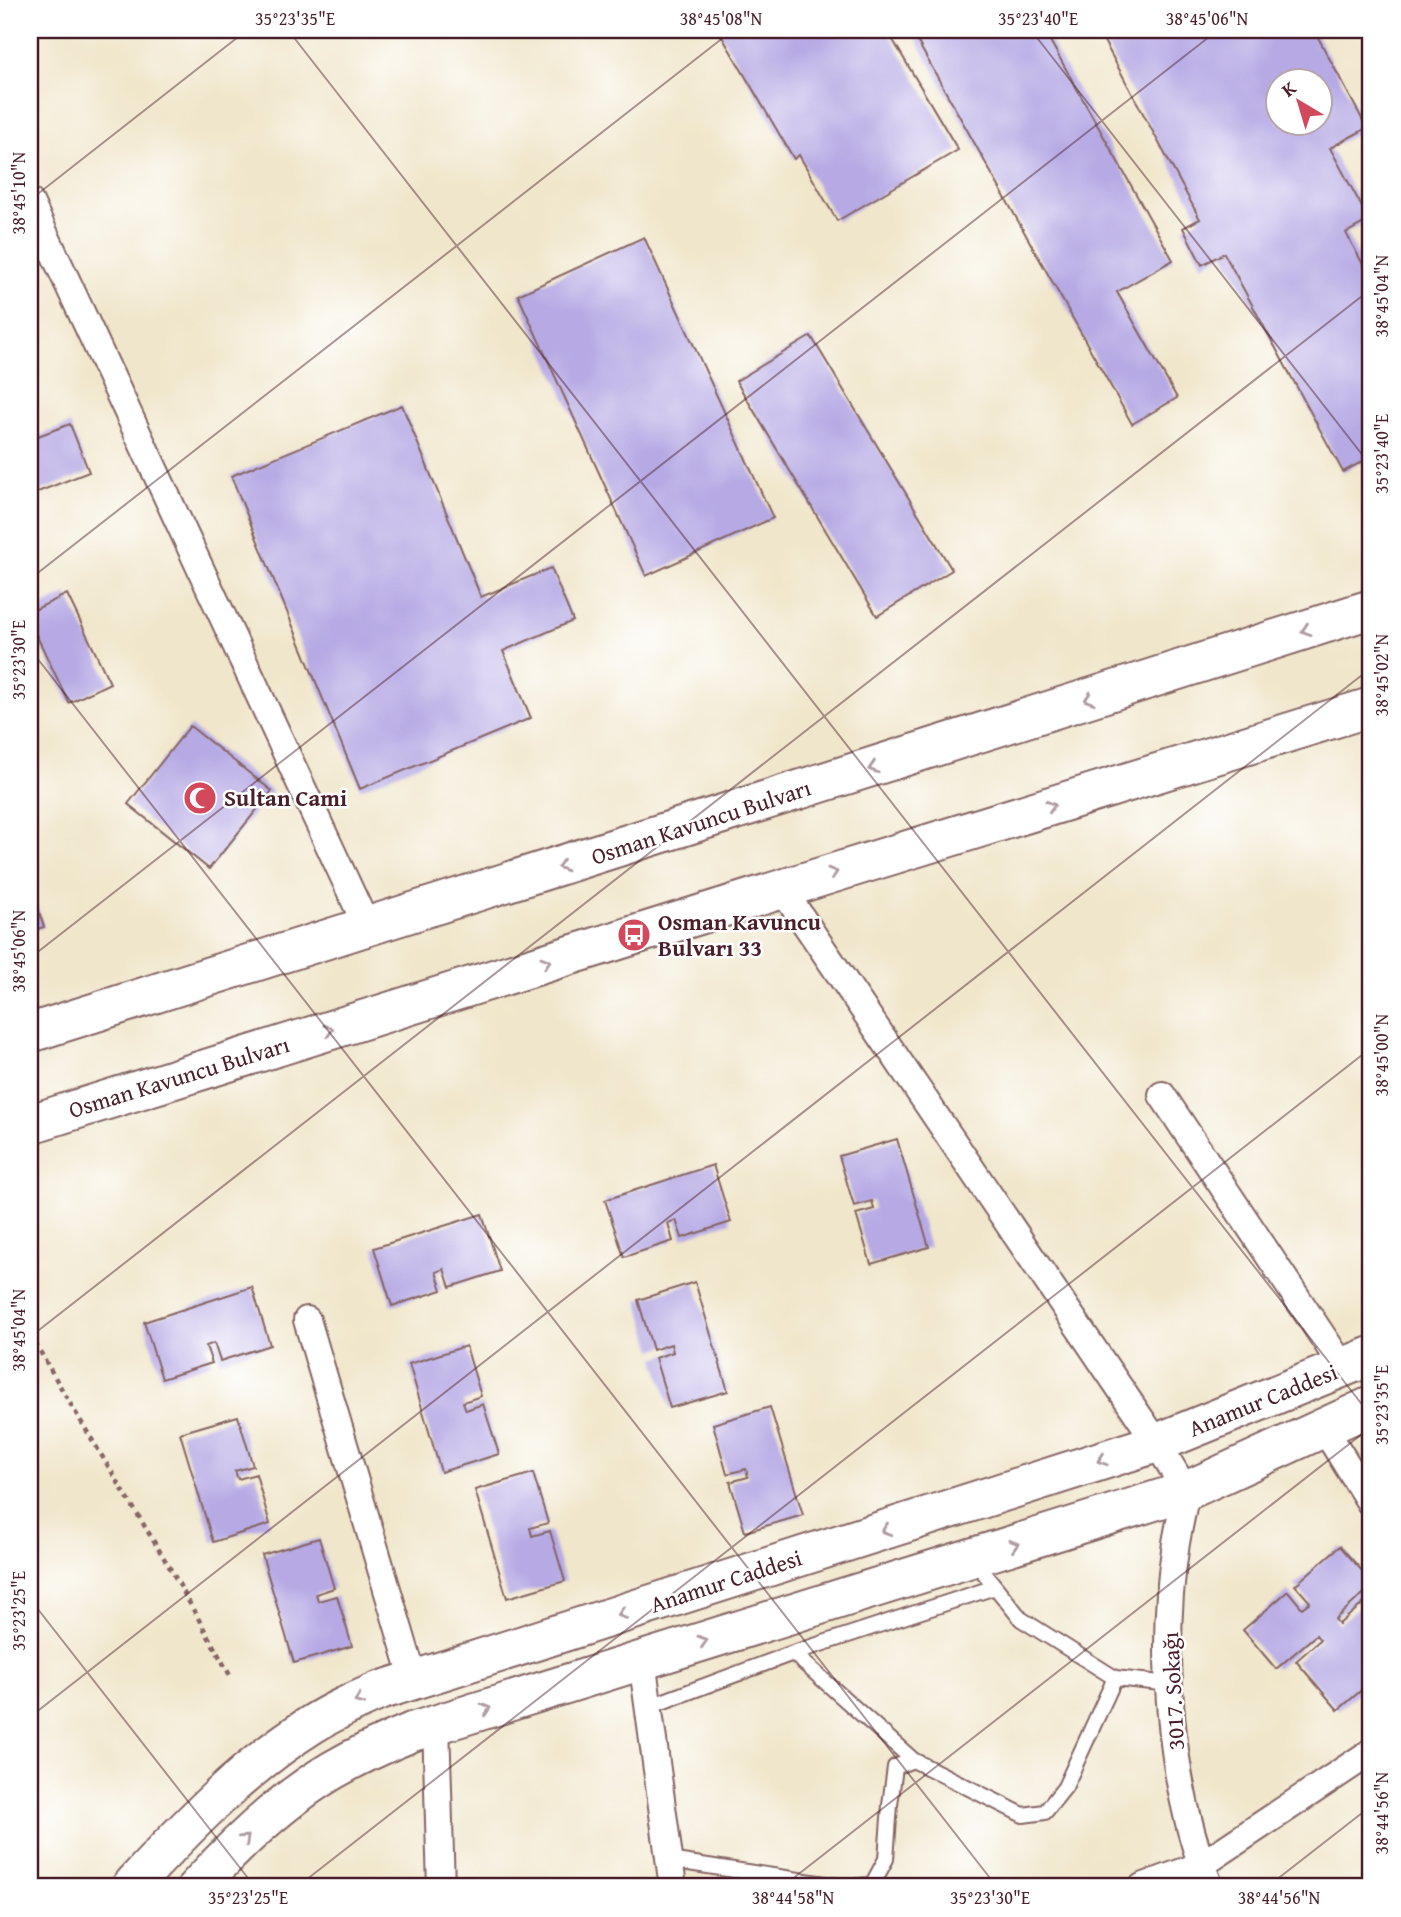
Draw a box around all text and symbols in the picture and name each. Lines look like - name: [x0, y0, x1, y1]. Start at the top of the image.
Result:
- text: 35°23'35"E: [255, 5, 335, 32]
- text: 38°45'08"N: [680, 5, 763, 32]
- text: 35°23'40"E: [998, 5, 1078, 32]
- text: 38°45'06"N: [1166, 5, 1249, 32]
- north arrow: [1264, 66, 1334, 136]
- text: K: [1275, 74, 1302, 103]
- text: 38°45'10"N: [5, 151, 32, 234]
- text: 38°45'04"N: [1368, 254, 1395, 337]
- text: 35°23'40"E: [1368, 414, 1395, 494]
- text: 35°23'30"E: [5, 620, 32, 700]
- one-way arrow: [1301, 622, 1313, 636]
- text: 38°45'02"N: [1368, 633, 1395, 716]
- one-way arrow: [1084, 691, 1096, 705]
- one-way arrow: [867, 759, 879, 774]
- street label: Osman Kavuncu Bulvarı: [587, 770, 815, 873]
- mosque icon: Sultan Cami: [181, 779, 219, 817]
- place label: Sultan Cami: [224, 781, 347, 814]
- one-way arrow: [1044, 799, 1056, 814]
- one-way arrow: [556, 857, 568, 872]
- one-way arrow: [827, 866, 839, 881]
- place label: Osman Kavuncu Bulvarı 33: [658, 905, 822, 964]
- text: 38°45'06"N: [5, 909, 32, 992]
- bus stop icon: Osman Kavuncu Bulvarı 33: [615, 916, 653, 954]
- one-way arrow: [540, 956, 552, 971]
- text: 38°45'00"N: [1368, 1013, 1395, 1096]
- one-way arrow: [322, 1024, 334, 1039]
- street label: Osman Kavuncu Bulvarı: [64, 1027, 293, 1126]
- text: 38°45'04"N: [5, 1288, 32, 1371]
- street label: Anamur Caddesi: [1183, 1355, 1342, 1444]
- text: 35°23'35"E: [1368, 1365, 1395, 1445]
- one-way arrow: [1097, 1452, 1109, 1467]
- one-way arrow: [880, 1521, 892, 1536]
- one-way arrow: [1007, 1538, 1019, 1553]
- street label: Anamur Caddesi: [646, 1540, 806, 1621]
- text: 35°23'25"E: [5, 1571, 32, 1651]
- one-way arrow: [617, 1605, 629, 1620]
- street label: 3017. Sokağı: [1153, 1631, 1192, 1751]
- one-way arrow: [697, 1635, 709, 1650]
- one-way arrow: [354, 1691, 366, 1705]
- one-way arrow: [479, 1703, 491, 1717]
- text: 38°44'56"N: [1368, 1771, 1395, 1854]
- one-way arrow: [237, 1834, 250, 1847]
- text: 35°23'25"E: [208, 1884, 288, 1911]
- text: 38°44'58"N: [752, 1884, 835, 1911]
- text: 35°23'30"E: [950, 1884, 1030, 1911]
- text: 38°44'56"N: [1238, 1884, 1321, 1911]

